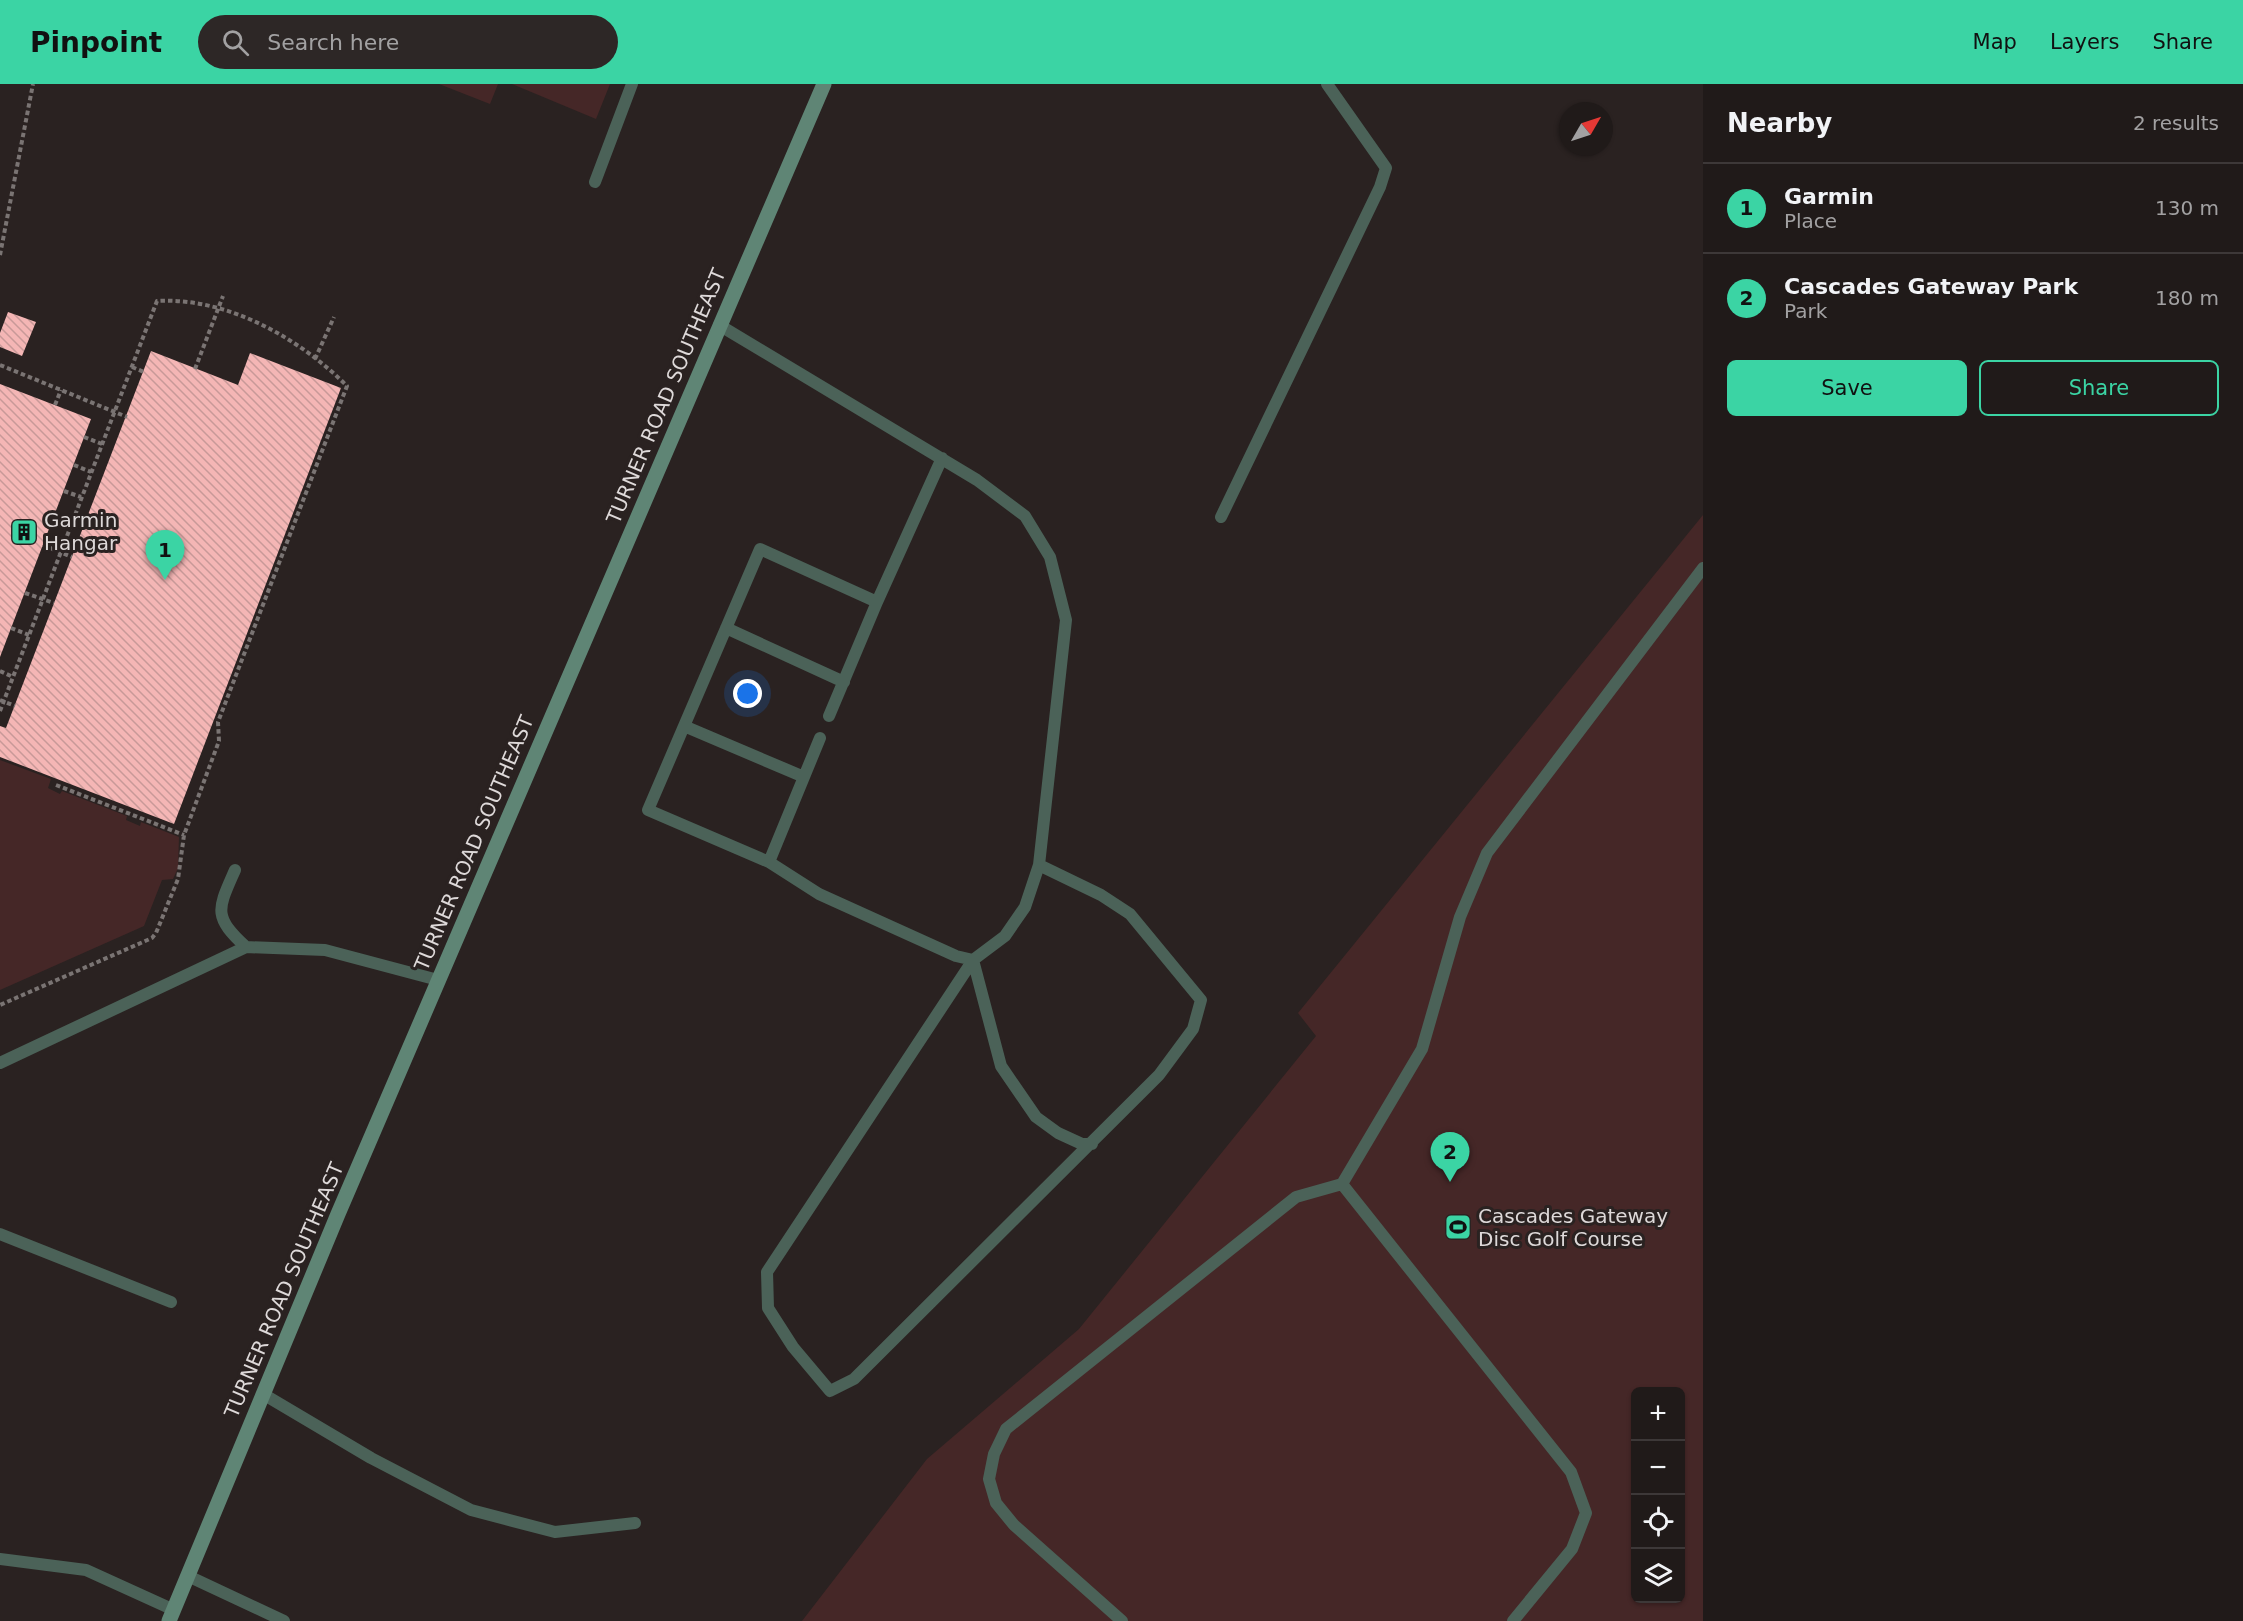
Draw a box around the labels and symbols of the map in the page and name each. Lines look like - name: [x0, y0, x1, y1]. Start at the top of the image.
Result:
- north arrow: [1559, 102, 1613, 156]
- street label: TURNER ROAD SOUTHEAST: [601, 264, 731, 528]
- place label: Garmin Hangar: [44, 508, 118, 555]
- building icon: Garmin Hangar: [9, 517, 39, 547]
- pin: 1: [146, 530, 184, 580]
- your location: [733, 679, 762, 708]
- street label: TURNER ROAD SOUTHEAST: [409, 711, 539, 975]
- pin: 2: [1430, 1132, 1470, 1182]
- street label: TURNER ROAD SOUTHEAST: [219, 1158, 349, 1422]
- place label: Cascades Gateway Disc Golf Course: [1478, 1204, 1668, 1251]
- sports icon: Cascades Gateway Disc Golf Course: [1443, 1212, 1473, 1242]

